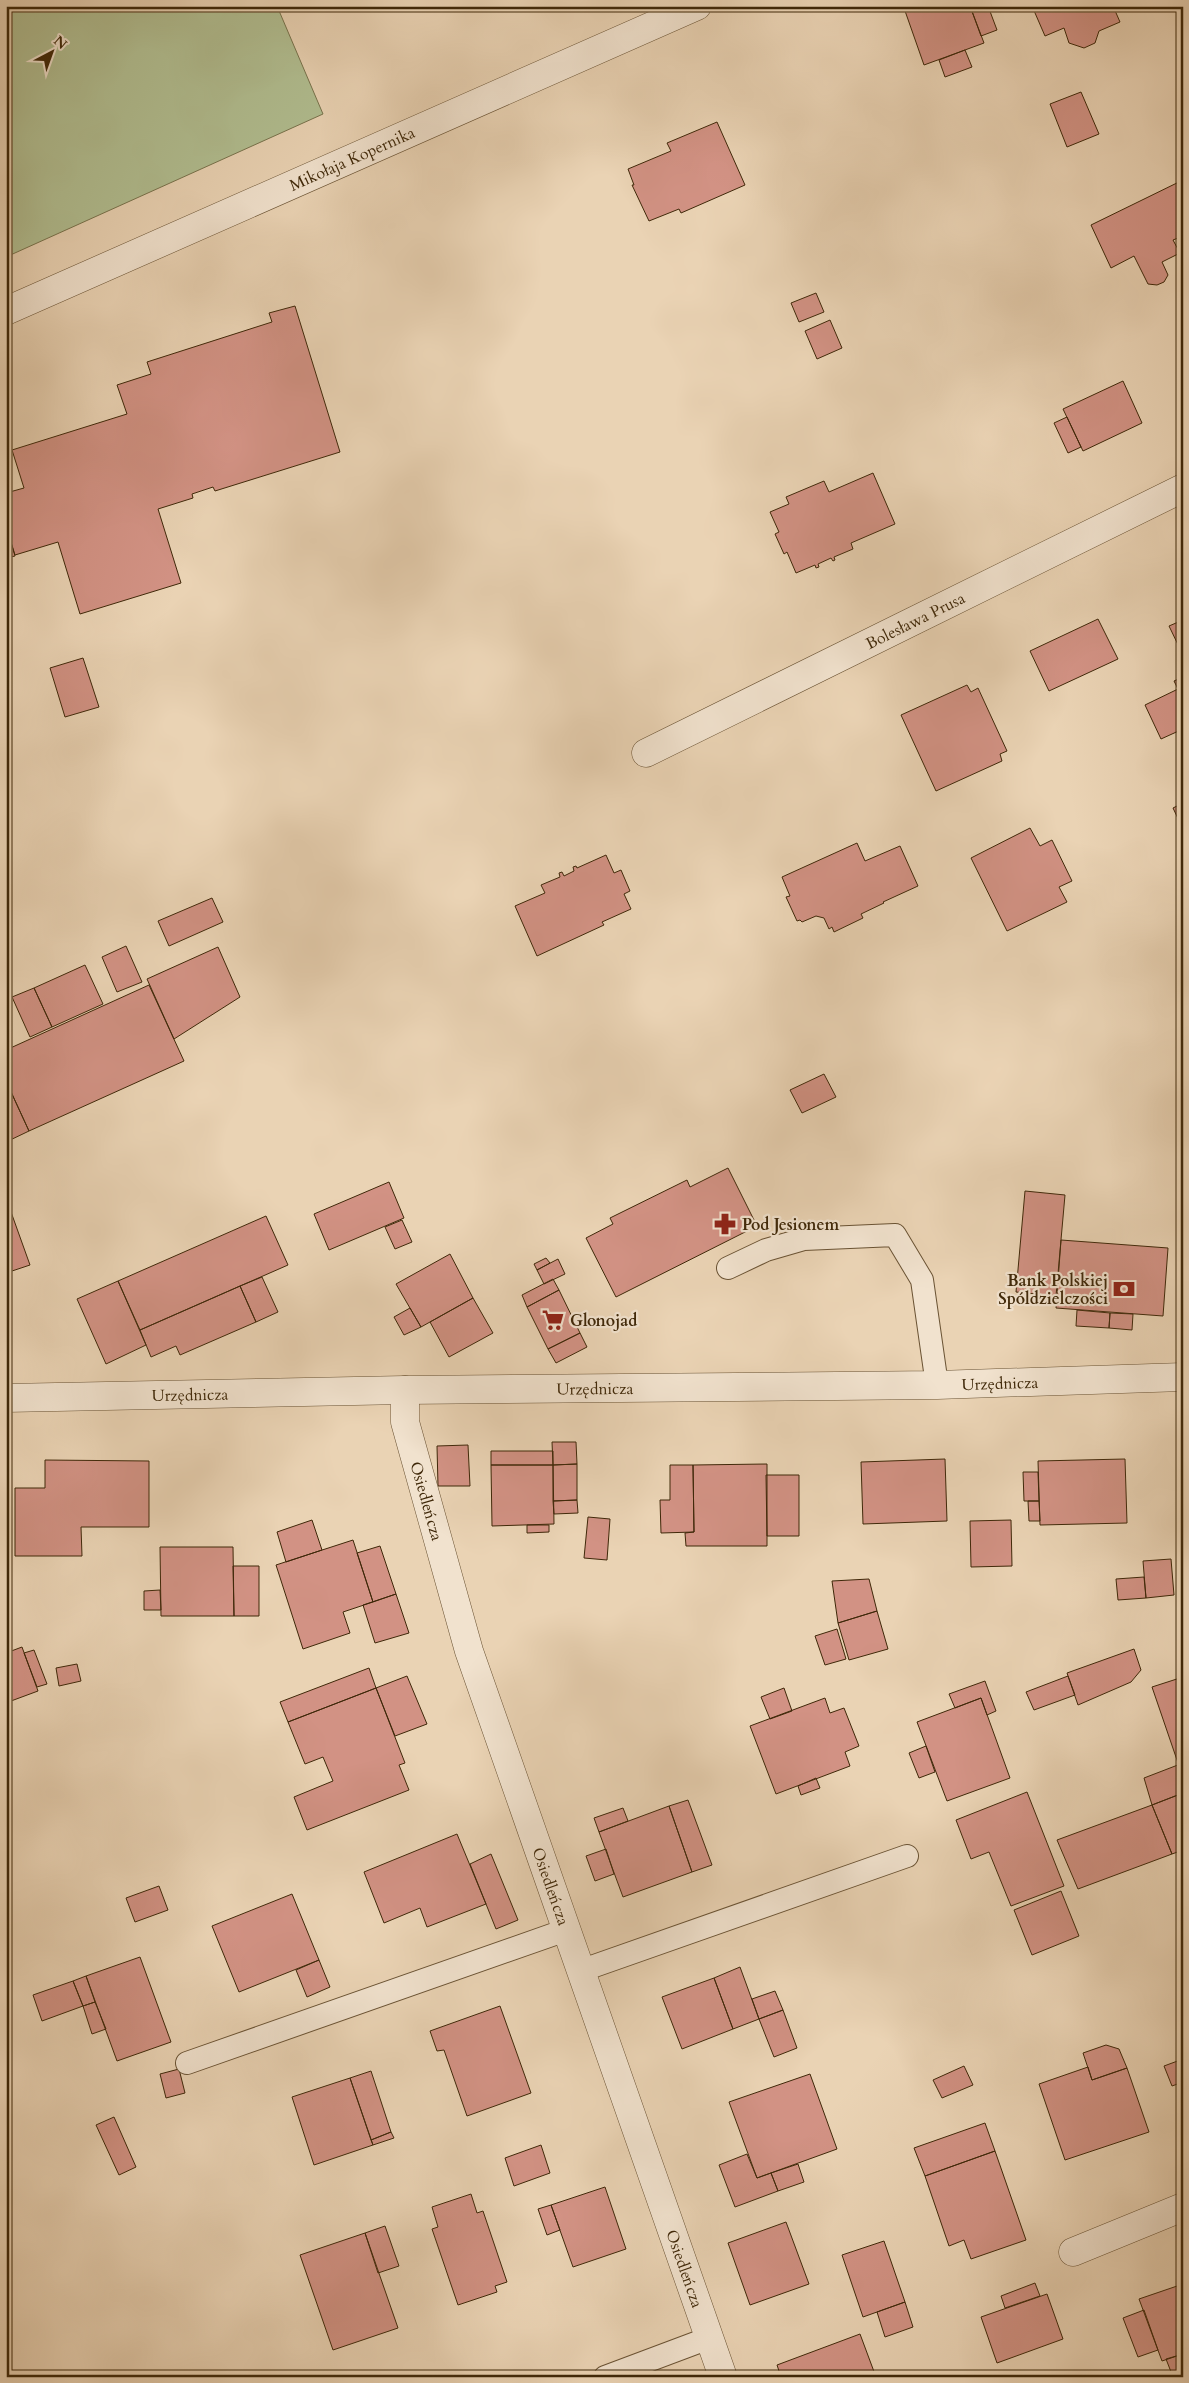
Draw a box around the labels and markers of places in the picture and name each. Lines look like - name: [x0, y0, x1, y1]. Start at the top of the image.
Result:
- pharmacy icon: Pod Jesionem: [712, 1211, 738, 1237]
- place label: Pod Jesionem: [742, 1214, 839, 1236]
- place label: Bank Polskiej Spóldzielczości: [998, 1270, 1108, 1310]
- bank icon: Bank Polskiej Spóldzielczości: [1111, 1276, 1137, 1302]
- supermarket icon: Glonojad: [540, 1307, 566, 1333]
- place label: Glonojad: [570, 1310, 637, 1332]

